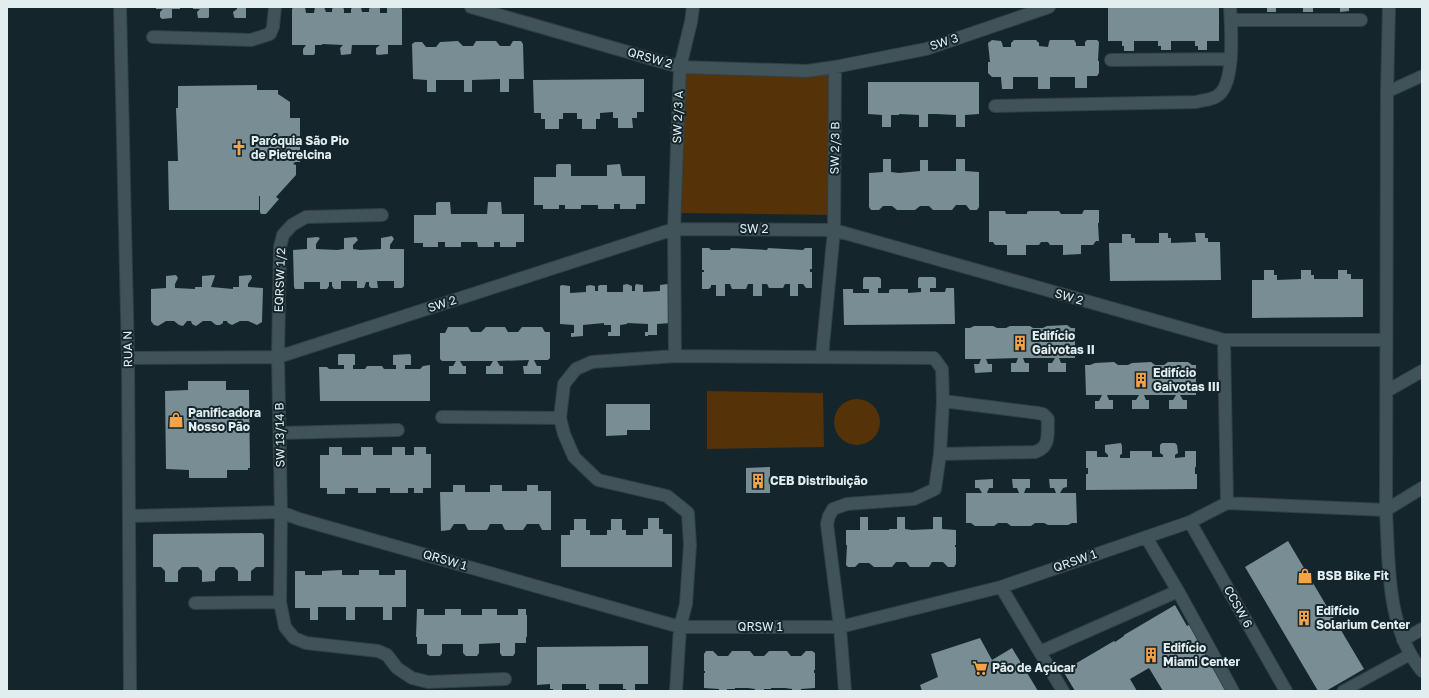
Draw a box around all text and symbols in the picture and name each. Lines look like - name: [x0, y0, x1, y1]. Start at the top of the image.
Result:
- street label: SW 3: [928, 30, 960, 53]
- street label: QRSW 2: [626, 44, 674, 71]
- street label: SW 2/3 A: [669, 90, 686, 144]
- street label: SW 2/3 B: [827, 121, 842, 175]
- place label: Paróquia São Pio de Pietrelcina: [251, 133, 349, 162]
- church icon: Paróquia São Pio de Pietrelcina: [230, 139, 248, 157]
- street label: SW 2: [739, 221, 769, 236]
- street label: EQRSW 1/2: [271, 247, 288, 313]
- street label: SW 2: [1053, 285, 1085, 308]
- street label: SW 2: [426, 292, 458, 315]
- place label: Edifício Gaivotas II: [1032, 328, 1095, 357]
- street label: RUA N: [120, 331, 135, 367]
- building icon: Edifício Gaivotas II: [1011, 334, 1029, 352]
- place label: Edifício Gaivotas III: [1153, 365, 1220, 394]
- building icon: Edifício Gaivotas III: [1132, 371, 1150, 389]
- street label: SW 13/14 B: [271, 402, 288, 468]
- place label: Panificadora Nosso Pão: [188, 405, 261, 434]
- shop icon: Panificadora Nosso Pão: [167, 411, 185, 429]
- building icon: CEB Distribuição: [749, 472, 767, 490]
- place label: CEB Distribuição: [770, 473, 868, 488]
- street label: QRSW 1: [421, 546, 469, 573]
- street label: QRSW 1: [1051, 546, 1099, 575]
- shop icon: BSB Bike Fit: [1296, 567, 1314, 585]
- place label: BSB Bike Fit: [1317, 568, 1389, 583]
- street label: CCSW 6: [1221, 583, 1256, 630]
- place label: Edifício Solarium Center: [1316, 603, 1411, 632]
- building icon: Edifício Solarium Center: [1295, 609, 1313, 627]
- street label: QRSW 1: [738, 619, 783, 634]
- place label: Edifício Miami Center: [1163, 640, 1240, 669]
- building icon: Edifício Miami Center: [1142, 646, 1160, 664]
- supermarket icon: Pão de Açúcar: [971, 659, 989, 677]
- place label: Pão de Açúcar: [992, 660, 1076, 675]

